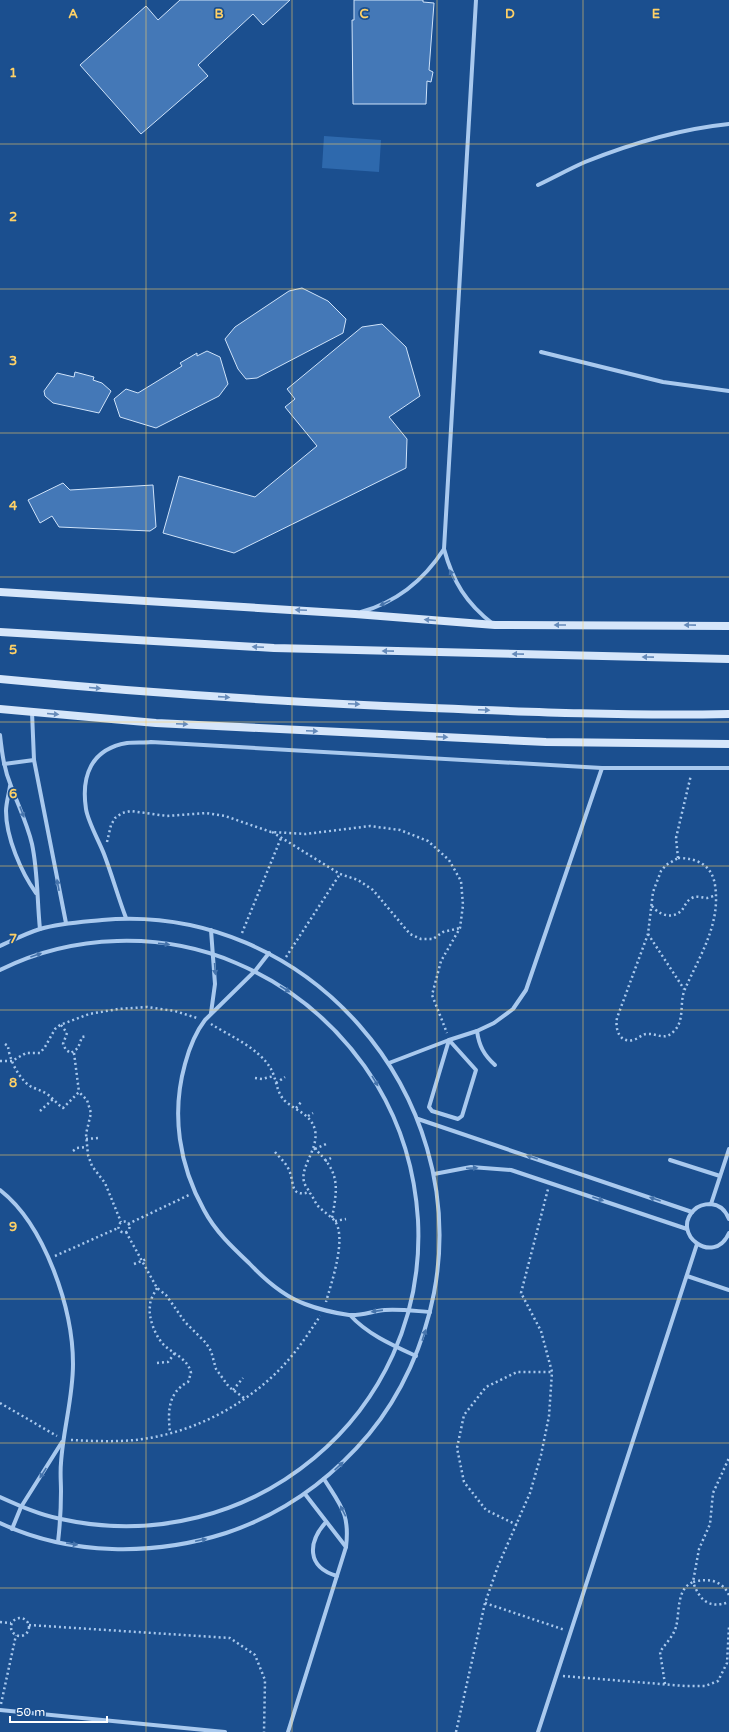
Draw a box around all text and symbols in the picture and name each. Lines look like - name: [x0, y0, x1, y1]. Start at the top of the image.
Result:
- text: A: [68, 6, 78, 22]
- text: B: [214, 6, 224, 22]
- text: C: [359, 6, 369, 22]
- text: D: [505, 6, 515, 22]
- text: E: [652, 6, 660, 22]
- text: 1: [9, 65, 17, 81]
- text: 2: [9, 209, 17, 225]
- text: 3: [9, 353, 17, 369]
- text: 4: [9, 498, 18, 514]
- one-way arrow: [449, 569, 455, 580]
- one-way arrow: [380, 600, 391, 606]
- one-way arrow: [295, 607, 307, 614]
- one-way arrow: [424, 616, 436, 623]
- one-way arrow: [553, 622, 566, 628]
- one-way arrow: [683, 622, 696, 628]
- text: 5: [9, 642, 17, 658]
- one-way arrow: [252, 644, 264, 651]
- one-way arrow: [381, 648, 394, 654]
- one-way arrow: [511, 651, 524, 657]
- one-way arrow: [641, 654, 654, 660]
- one-way arrow: [89, 685, 101, 692]
- one-way arrow: [218, 694, 230, 701]
- one-way arrow: [348, 701, 360, 708]
- one-way arrow: [478, 707, 491, 713]
- one-way arrow: [47, 710, 59, 717]
- one-way arrow: [176, 721, 188, 728]
- one-way arrow: [306, 727, 318, 734]
- one-way arrow: [436, 734, 448, 741]
- text: 6: [9, 786, 17, 802]
- one-way arrow: [19, 807, 25, 819]
- one-way arrow: [55, 879, 61, 891]
- text: 7: [9, 931, 17, 947]
- one-way arrow: [158, 941, 171, 947]
- one-way arrow: [31, 952, 43, 958]
- one-way arrow: [211, 963, 218, 975]
- one-way arrow: [279, 985, 291, 992]
- text: 8: [9, 1075, 17, 1091]
- one-way arrow: [371, 1075, 378, 1087]
- one-way arrow: [526, 1154, 538, 1160]
- one-way arrow: [466, 1165, 479, 1171]
- one-way arrow: [592, 1196, 604, 1202]
- one-way arrow: [649, 1196, 661, 1202]
- text: 9: [9, 1219, 17, 1235]
- one-way arrow: [371, 1308, 384, 1314]
- one-way arrow: [421, 1328, 427, 1340]
- one-way arrow: [333, 1461, 344, 1470]
- one-way arrow: [40, 1467, 47, 1479]
- one-way arrow: [340, 1505, 346, 1517]
- one-way arrow: [195, 1536, 207, 1542]
- one-way arrow: [66, 1541, 78, 1547]
- scale bar: [10, 1698, 107, 1724]
- text: 50 m: [16, 1705, 45, 1719]

